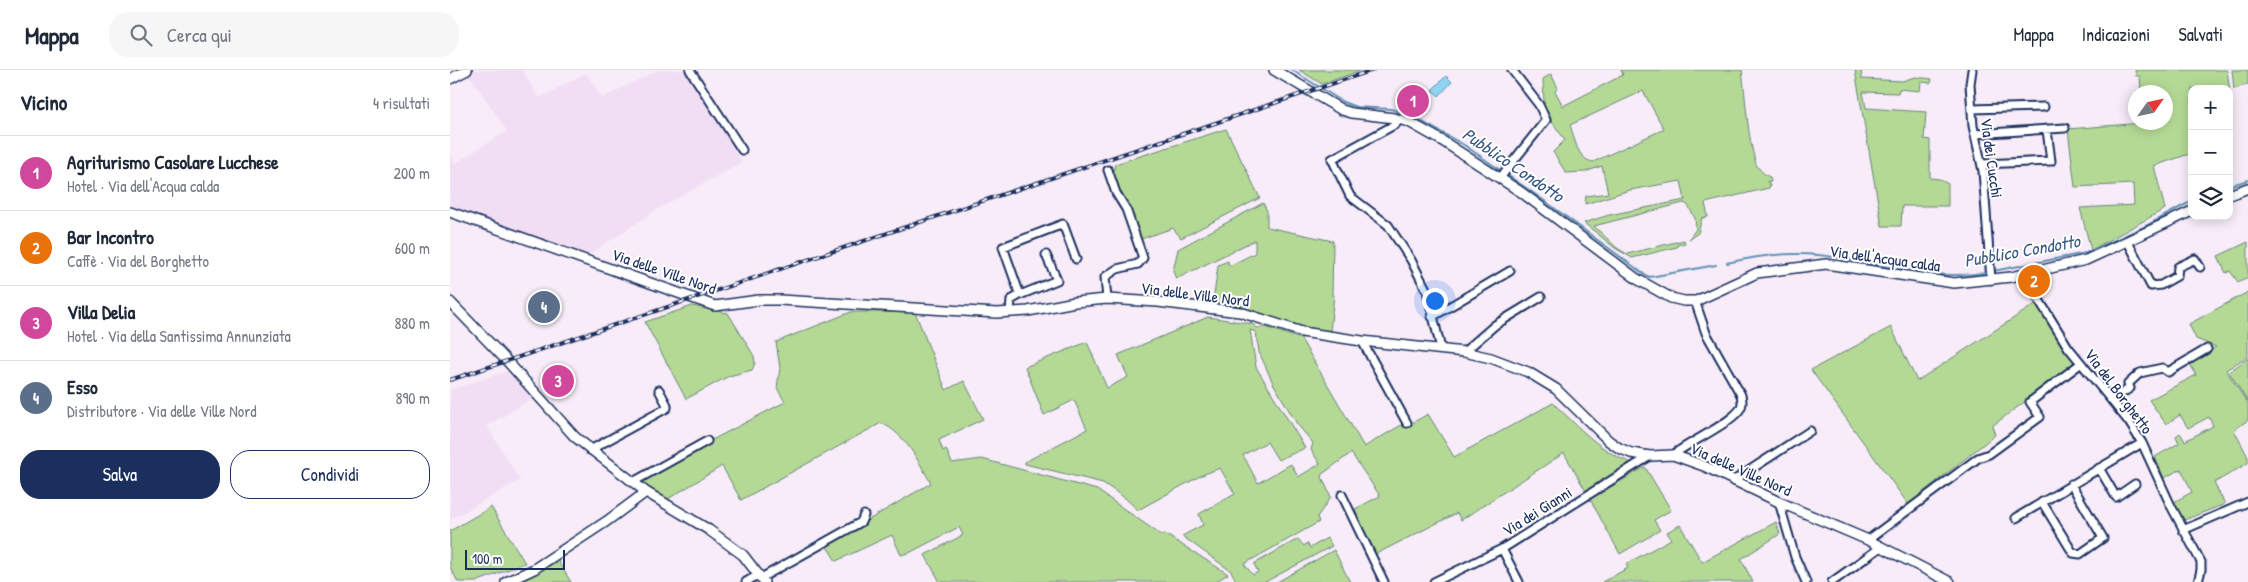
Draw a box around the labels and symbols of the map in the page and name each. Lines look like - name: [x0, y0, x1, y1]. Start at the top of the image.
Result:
- pin: 1: [1397, 82, 1429, 120]
- north arrow: [2128, 85, 2173, 130]
- street label: Via dei Cucchi: [1976, 117, 2008, 199]
- water label: Pubblico Condotto: [1458, 121, 1570, 209]
- water label: Pubblico Condotto: [1962, 228, 2083, 273]
- street label: Via dell'Acqua calda: [1828, 239, 1942, 277]
- street label: Via delle Ville Nord: [609, 243, 719, 299]
- pin: 2: [2018, 262, 2050, 300]
- street label: Via delle Ville Nord: [1140, 276, 1250, 312]
- pin: 4: [528, 288, 560, 326]
- your location: [1422, 288, 1448, 314]
- street label: Via del Borghetto: [2080, 344, 2159, 439]
- pin: 3: [542, 362, 574, 400]
- street label: Via delle Ville Nord: [1687, 437, 1795, 501]
- street label: Via dei Gianni: [1498, 481, 1576, 541]
- scale bar: [465, 547, 565, 570]

